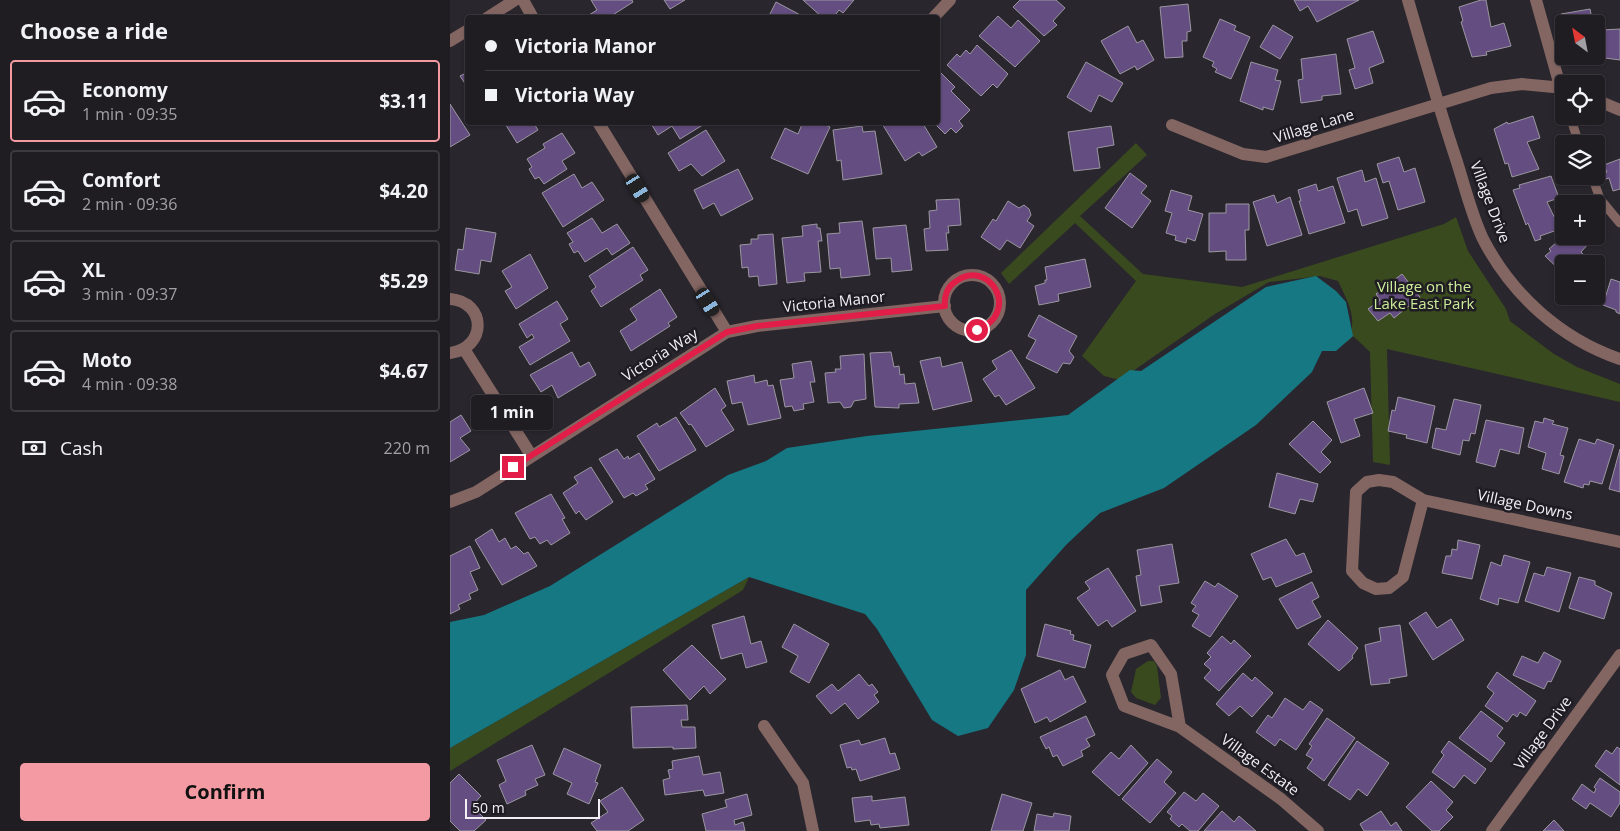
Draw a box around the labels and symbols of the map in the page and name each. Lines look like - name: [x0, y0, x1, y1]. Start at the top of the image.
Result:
- north arrow: [1555, 15, 1605, 65]
- street label: Village Lane: [1271, 103, 1356, 147]
- street label: Village Drive: [1466, 158, 1516, 245]
- car: [623, 171, 652, 205]
- park label: Village on the Lake East Park: [1374, 276, 1475, 313]
- car: [693, 285, 722, 319]
- street label: Victoria Manor: [782, 286, 886, 316]
- route start: [966, 319, 988, 341]
- street label: Victoria Way: [618, 323, 702, 385]
- callout: 1 min: [472, 394, 554, 430]
- route end: [502, 456, 524, 478]
- street label: Village Downs: [1476, 484, 1575, 524]
- street label: Village Drive: [1509, 692, 1576, 773]
- street label: Village Estate: [1217, 729, 1304, 799]
- scale bar: [465, 796, 600, 819]

